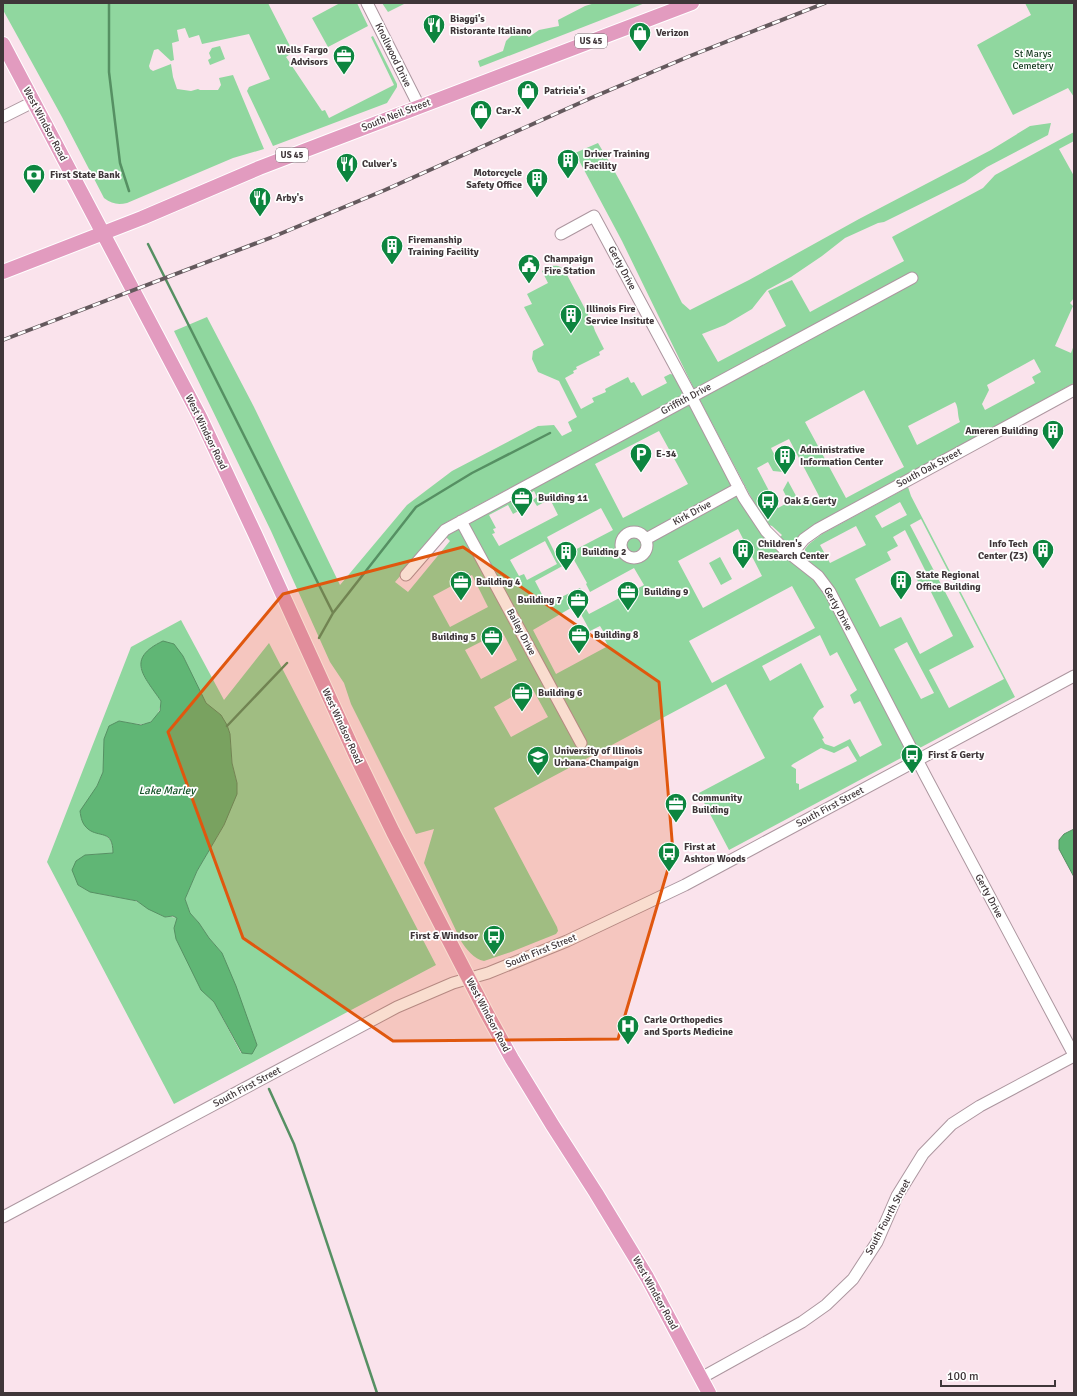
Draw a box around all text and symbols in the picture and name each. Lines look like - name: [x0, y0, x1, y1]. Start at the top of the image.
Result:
- restaurant icon: Biaggi's Ristorante Italiano: [421, 12, 447, 45]
- place label: Biaggi's Ristorante Italiano: [450, 13, 532, 37]
- shop icon: Verizon: [627, 20, 653, 53]
- street label: Knollwood Drive: [372, 21, 414, 89]
- place label: Verizon: [656, 27, 689, 39]
- road number: US 45: [575, 34, 607, 48]
- office icon: Wells Fargo Advisors: [331, 43, 357, 76]
- place label: Wells Fargo Advisors: [277, 44, 329, 68]
- park label: St Marys Cemetery: [1013, 48, 1054, 72]
- shop icon: Patricia's: [515, 78, 541, 111]
- street label: West Windsor Road: [20, 85, 70, 163]
- place label: Patricia's: [544, 85, 586, 97]
- street label: South Neil Street: [360, 96, 433, 134]
- shop icon: Car-X: [468, 98, 494, 131]
- place label: Car-X: [496, 105, 522, 117]
- building icon: Driver Training Facility: [555, 147, 581, 180]
- road number: US 45: [276, 148, 308, 162]
- place label: Driver Training Facility: [584, 148, 650, 172]
- restaurant icon: Culver's: [334, 151, 360, 184]
- place label: Culver's: [362, 158, 398, 170]
- bank icon: First State Bank: [21, 162, 47, 195]
- building icon: Motorcycle Safety Office: [524, 166, 550, 199]
- place label: Motorcycle Safety Office: [466, 167, 522, 191]
- place label: First State Bank: [50, 169, 121, 181]
- restaurant icon: Arby's: [247, 185, 273, 218]
- place label: Arby's: [276, 192, 304, 204]
- building icon: Firemanship Training Facility: [379, 233, 405, 266]
- place label: Firemanship Training Facility: [408, 234, 479, 258]
- street label: Gerty Drive: [605, 244, 639, 292]
- public building icon: Champaign Fire Station: [516, 252, 542, 285]
- place label: Champaign Fire Station: [544, 253, 596, 277]
- building icon: Illinois Fire Service Insitute: [558, 302, 584, 335]
- place label: Illinois Fire Service Insitute: [586, 303, 654, 327]
- street label: Griffith Drive: [659, 381, 713, 417]
- street label: West Windsor Road: [183, 393, 229, 471]
- building icon: Ameren Building: [1040, 418, 1066, 451]
- place label: Ameren Building: [965, 425, 1039, 437]
- parking icon: E-34: [628, 441, 654, 474]
- building icon: Administrative Information Center: [772, 443, 798, 476]
- place label: Administrative Information Center: [800, 444, 883, 468]
- street label: South Oak Street: [894, 446, 964, 490]
- place label: E-34: [656, 448, 677, 460]
- office icon: Building 11: [509, 485, 535, 518]
- bus stop icon: Oak & Gerty: [755, 488, 781, 521]
- place label: Building 11: [538, 492, 588, 504]
- place label: Oak & Gerty: [784, 495, 837, 507]
- street label: Kirk Drive: [671, 498, 713, 528]
- building icon: Children's Research Center: [730, 537, 756, 570]
- building icon: Info Tech Center (Z3): [1030, 537, 1056, 570]
- place label: Children's Research Center: [758, 538, 829, 562]
- place label: Info Tech Center (Z3): [978, 538, 1029, 562]
- building icon: Building 2: [553, 539, 579, 572]
- place label: Building 2: [582, 546, 626, 558]
- building icon: State Regional Office Building: [888, 568, 914, 601]
- office icon: Building 4: [448, 569, 474, 602]
- place label: State Regional Office Building: [916, 569, 981, 593]
- place label: Building 4: [476, 576, 521, 588]
- office icon: Building 9: [615, 579, 641, 612]
- street label: Gerty Drive: [821, 585, 855, 633]
- place label: Building 9: [644, 586, 689, 598]
- office icon: Building 7: [565, 587, 591, 620]
- place label: Building 7: [518, 594, 563, 606]
- street label: Bailey Drive: [504, 607, 538, 657]
- office icon: Building 8: [566, 622, 592, 655]
- office icon: Building 5: [479, 624, 505, 657]
- place label: Building 8: [594, 629, 639, 641]
- place label: Building 5: [432, 631, 476, 643]
- office icon: Building 6: [509, 680, 535, 713]
- street label: West Windsor Road: [319, 686, 365, 766]
- place label: Building 6: [538, 687, 583, 699]
- bus stop icon: First & Gerty: [899, 742, 925, 775]
- school or university icon: University of Illinois Urbana-Champaign: [525, 744, 551, 777]
- place label: University of Illinois Urbana-Champaign: [554, 745, 643, 769]
- place label: First & Gerty: [928, 749, 984, 761]
- water label: Lake Marley: [139, 784, 197, 797]
- street label: South First Street: [794, 784, 866, 830]
- office icon: Community Building: [663, 791, 689, 824]
- place label: Community Building: [692, 792, 742, 816]
- bus stop icon: First at Ashton Woods: [656, 840, 682, 873]
- place label: First at Ashton Woods: [684, 841, 746, 865]
- street label: Gerty Drive: [972, 872, 1006, 920]
- bus stop icon: First & Windsor: [481, 923, 507, 956]
- place label: First & Windsor: [410, 930, 478, 942]
- street label: South First Street: [504, 931, 579, 971]
- street label: West Windsor Road: [463, 976, 513, 1054]
- hospital icon: Carle Orthopedics and Sports Medicine: [615, 1013, 641, 1046]
- place label: Carle Orthopedics and Sports Medicine: [644, 1014, 733, 1038]
- street label: South First Street: [211, 1064, 283, 1110]
- street label: South Fourth Street: [863, 1177, 913, 1257]
- street label: West Windsor Road: [630, 1254, 680, 1332]
- scale bar: [941, 1362, 1055, 1388]
- text: 100 m: [947, 1369, 979, 1384]

